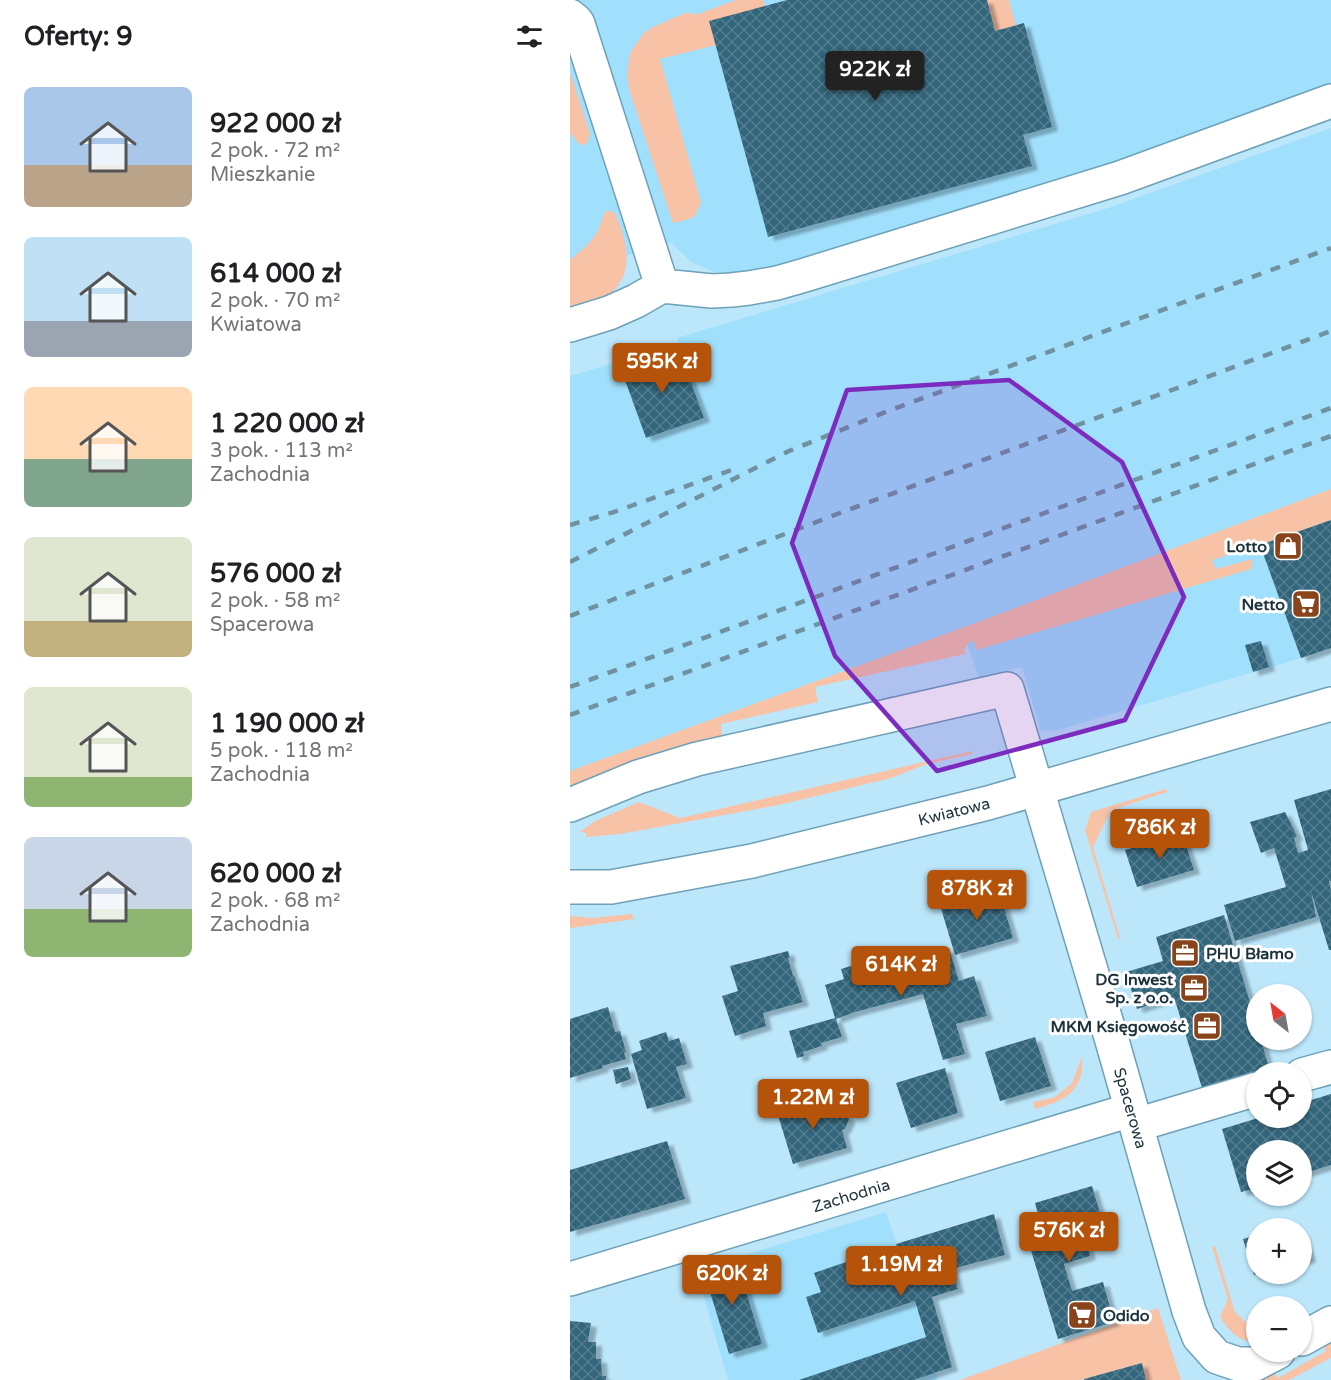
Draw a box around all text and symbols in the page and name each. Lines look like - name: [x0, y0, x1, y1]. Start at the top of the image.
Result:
- icon: filters: [513, 20, 546, 53]
- text: Oferty: 9: [24, 21, 133, 52]
- pin: 922K zł: [820, 51, 930, 102]
- text: 922K zł: [839, 58, 911, 82]
- text: 922 000 zł: [210, 108, 341, 139]
- icon: home: [72, 111, 144, 183]
- text: 2 pok. · 72 m²: [210, 139, 340, 163]
- text: Mieszkanie: [210, 163, 315, 187]
- text: 614 000 zł: [210, 258, 341, 289]
- icon: home: [72, 261, 144, 333]
- text: 2 pok. · 70 m²: [210, 289, 340, 313]
- text: Kwiatowa: [210, 313, 302, 337]
- pin: 595K zł: [607, 343, 717, 394]
- text: 595K zł: [626, 350, 698, 374]
- text: 1 220 000 zł: [210, 408, 364, 439]
- icon: home: [72, 411, 144, 483]
- text: 3 pok. · 113 m²: [210, 439, 353, 463]
- text: Zachodnia: [210, 463, 310, 487]
- shop icon: Lotto: [1272, 530, 1304, 562]
- place label: Lotto: [1226, 537, 1267, 557]
- text: 576 000 zł: [210, 558, 341, 589]
- icon: home: [72, 561, 144, 633]
- supermarket icon: Netto: [1290, 588, 1322, 620]
- text: 2 pok. · 58 m²: [210, 589, 340, 613]
- place label: Netto: [1241, 595, 1285, 615]
- text: Spacerowa: [210, 613, 314, 637]
- text: 1 190 000 zł: [210, 708, 364, 739]
- icon: home: [72, 711, 144, 783]
- text: 5 pok. · 118 m²: [210, 739, 353, 763]
- text: Zachodnia: [210, 763, 310, 787]
- street label: Kwiatowa: [916, 793, 992, 831]
- pin: 786K zł: [1105, 809, 1215, 860]
- text: 786K zł: [1124, 816, 1196, 840]
- text: 620 000 zł: [210, 858, 341, 889]
- icon: home: [72, 861, 144, 933]
- pin: 878K zł: [922, 870, 1032, 921]
- text: 878K zł: [941, 877, 1013, 901]
- text: 2 pok. · 68 m²: [210, 889, 340, 913]
- text: Zachodnia: [210, 913, 310, 937]
- office icon: PHU Błamo: [1169, 937, 1201, 969]
- place label: PHU Błamo: [1206, 944, 1294, 964]
- pin: 614K zł: [846, 946, 956, 997]
- text: 614K zł: [865, 953, 937, 977]
- place label: DG Inwest Sp. z o.o.: [1095, 970, 1174, 1008]
- office icon: DG Inwest Sp. z o.o.: [1178, 972, 1210, 1004]
- north arrow: [1246, 984, 1312, 1050]
- map controls: [1246, 984, 1312, 1362]
- office icon: MKM Księgowość: [1191, 1010, 1223, 1042]
- place label: MKM Księgowość: [1051, 1017, 1186, 1037]
- button: locate: [1246, 1062, 1312, 1128]
- street label: Spacerowa: [1109, 1065, 1151, 1151]
- pin: 1.22M zł: [751, 1079, 875, 1130]
- text: 1.22M zł: [772, 1086, 854, 1110]
- button: layers: [1246, 1140, 1312, 1206]
- street label: Zachodnia: [810, 1175, 892, 1217]
- pin: 576K zł: [1014, 1212, 1124, 1263]
- button: +: [1246, 1218, 1312, 1284]
- text: 576K zł: [1033, 1219, 1105, 1243]
- pin: 1.19M zł: [839, 1246, 963, 1297]
- text: 1.19M zł: [860, 1253, 942, 1277]
- pin: 620K zł: [677, 1255, 787, 1306]
- text: 620K zł: [696, 1262, 768, 1286]
- button: −: [1246, 1296, 1312, 1362]
- supermarket icon: Odido: [1066, 1299, 1098, 1331]
- place label: Odido: [1103, 1306, 1150, 1326]

